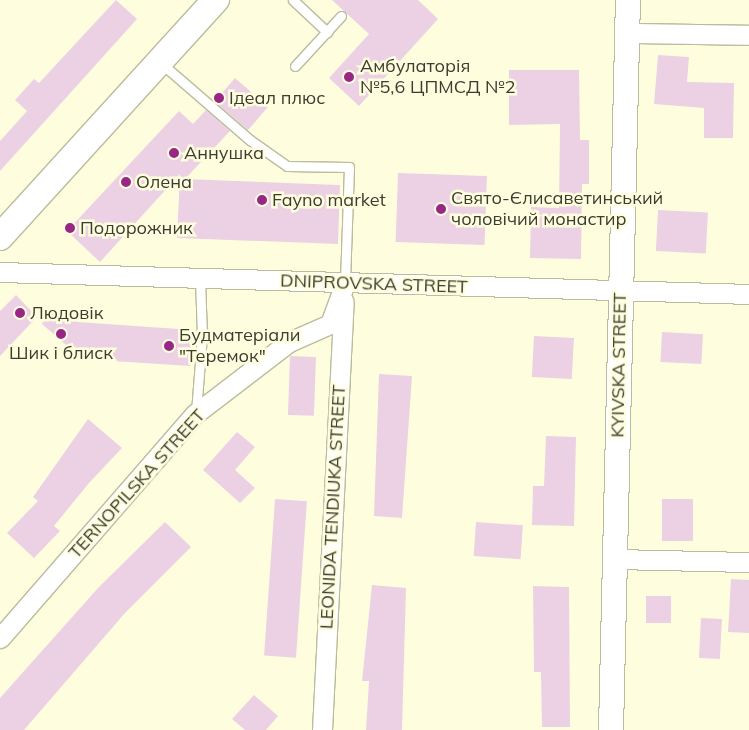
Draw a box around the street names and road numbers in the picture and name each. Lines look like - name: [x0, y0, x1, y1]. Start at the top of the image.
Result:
- street label: DNIPROVSKA STREET: [280, 270, 468, 298]
- street label: KYIVSKA STREET: [607, 292, 631, 438]
- street label: LEONIDA TENDIUKA STREET: [316, 384, 350, 630]
- street label: TERNOPILSKA STREET: [64, 405, 210, 563]

